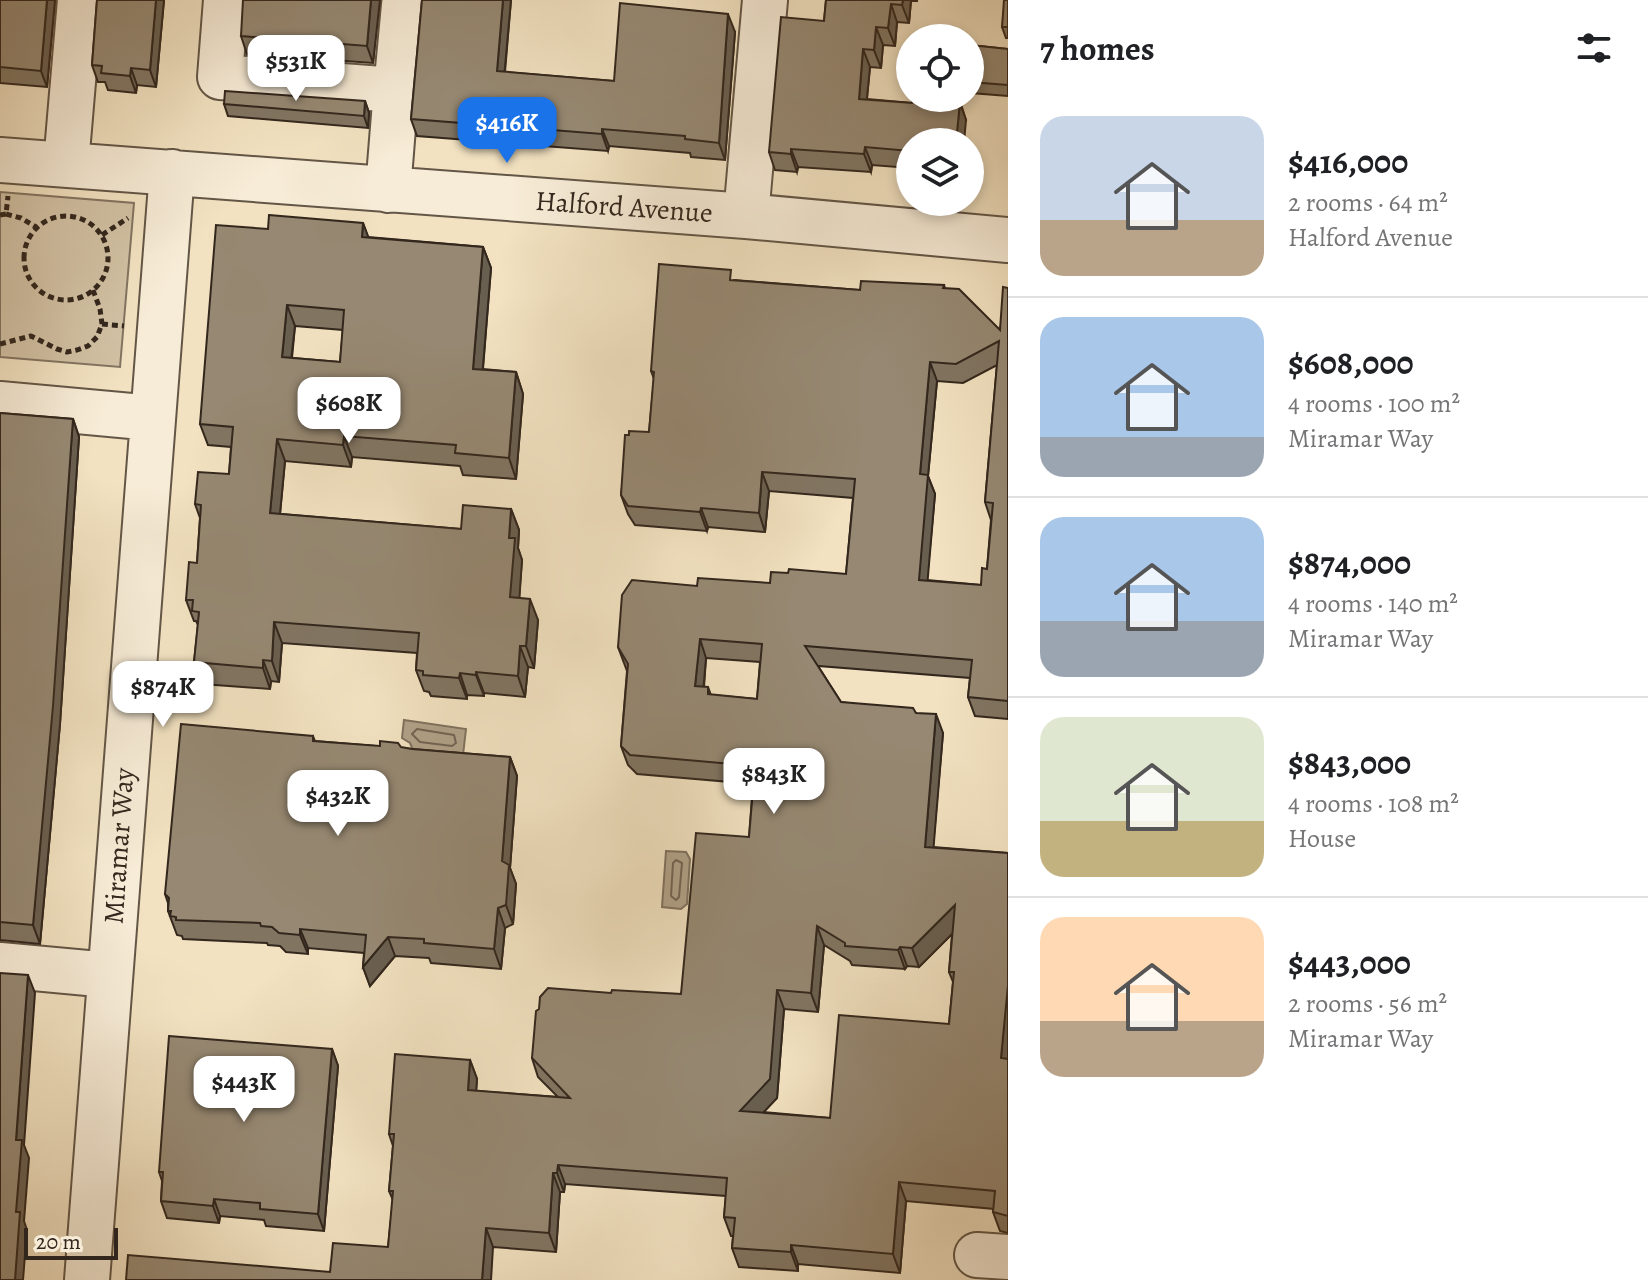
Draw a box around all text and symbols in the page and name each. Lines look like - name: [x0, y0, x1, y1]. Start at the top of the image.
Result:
- map controls: [896, 24, 984, 216]
- button: locate: [896, 24, 984, 112]
- text: 7 homes: [1040, 25, 1155, 72]
- icon: filters: [1572, 26, 1616, 70]
- pin: $531K: [240, 35, 352, 103]
- text: $531K: [266, 43, 326, 78]
- pin: $416K: [451, 97, 563, 165]
- text: $416K: [476, 105, 538, 140]
- button: layers: [896, 128, 984, 216]
- text: $416,000: [1288, 138, 1408, 185]
- icon: home: [1104, 148, 1200, 244]
- street label: Halford Avenue: [534, 182, 714, 232]
- text: 2 rooms · 64 m²: [1288, 185, 1448, 220]
- text: Halford Avenue: [1288, 220, 1453, 255]
- text: $608,000: [1288, 339, 1414, 386]
- icon: home: [1104, 349, 1200, 445]
- pin: $608K: [293, 377, 405, 445]
- text: $608K: [316, 385, 382, 420]
- text: 4 rooms · 100 m²: [1288, 386, 1460, 421]
- text: Miramar Way: [1288, 421, 1433, 456]
- text: $874,000: [1288, 539, 1411, 586]
- icon: home: [1104, 549, 1200, 645]
- text: 4 rooms · 140 m²: [1288, 586, 1458, 621]
- text: Miramar Way: [1288, 621, 1433, 656]
- pin: $874K: [107, 661, 219, 729]
- text: $874K: [130, 669, 196, 704]
- text: $843,000: [1288, 739, 1411, 786]
- pin: $843K: [718, 748, 830, 816]
- icon: home: [1104, 749, 1200, 845]
- text: $843K: [741, 756, 807, 791]
- street label: Miramar Way: [95, 766, 143, 925]
- pin: $432K: [282, 770, 394, 838]
- text: $432K: [305, 778, 371, 813]
- text: 4 rooms · 108 m²: [1288, 786, 1459, 821]
- text: House: [1288, 821, 1356, 856]
- text: $443,000: [1288, 939, 1411, 986]
- icon: home: [1104, 949, 1200, 1045]
- text: 2 rooms · 56 m²: [1288, 986, 1447, 1021]
- text: Miramar Way: [1288, 1021, 1433, 1056]
- pin: $443K: [188, 1056, 300, 1124]
- text: $443K: [212, 1064, 276, 1099]
- scale bar: [24, 1224, 118, 1260]
- text: 20 m: [36, 1227, 81, 1257]

